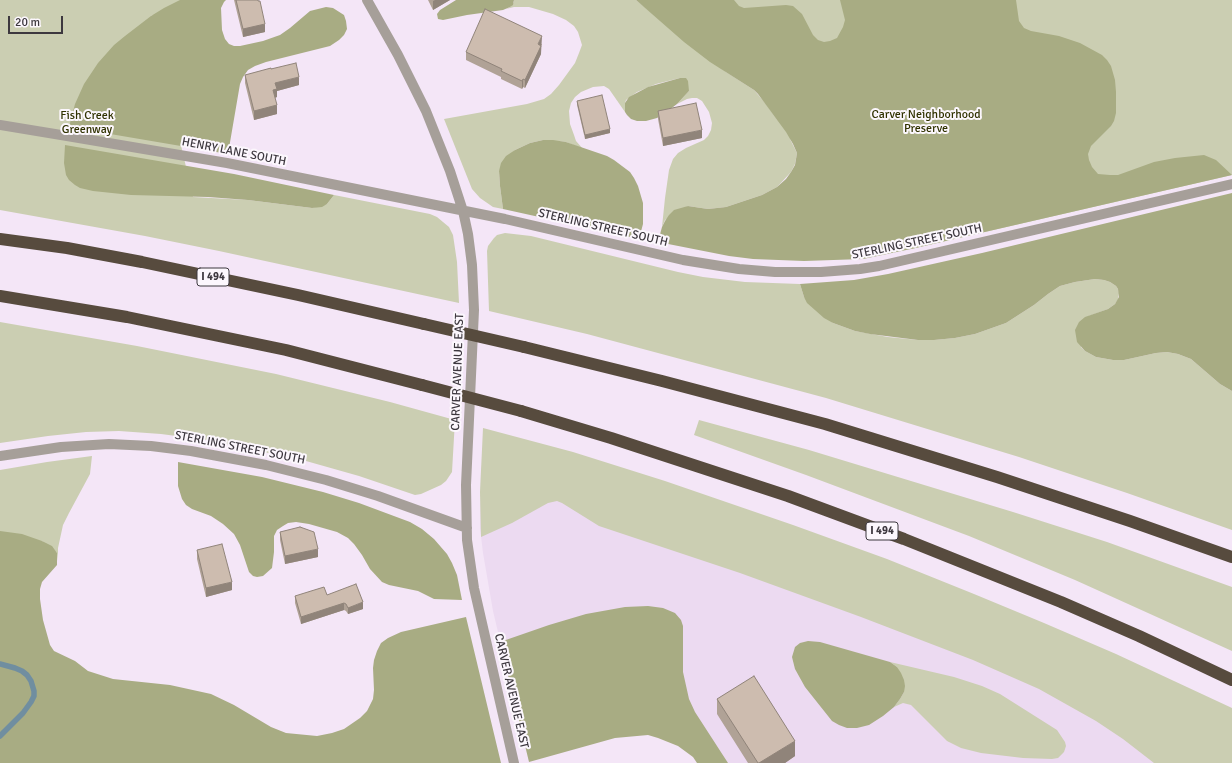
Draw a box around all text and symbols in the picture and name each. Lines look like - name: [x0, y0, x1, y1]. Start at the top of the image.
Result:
- scale bar: [10, 8, 65, 34]
- text: 20 m: [15, 15, 40, 30]
- park label: Carver Neighborhood Preserve: [871, 108, 981, 136]
- park label: Fish Creek Greenway: [60, 109, 114, 137]
- street label: HENRY LANE SOUTH: [180, 135, 288, 169]
- street label: STERLING STREET SOUTH: [537, 206, 669, 250]
- street label: STERLING STREET SOUTH: [851, 221, 983, 263]
- road number: I 494: [197, 268, 229, 286]
- street label: CARVER AVENUE EAST: [449, 313, 467, 431]
- street label: STERLING STREET SOUTH: [174, 428, 306, 468]
- road number: I 494: [866, 522, 898, 540]
- street label: CARVER AVENUE EAST: [491, 632, 531, 750]

